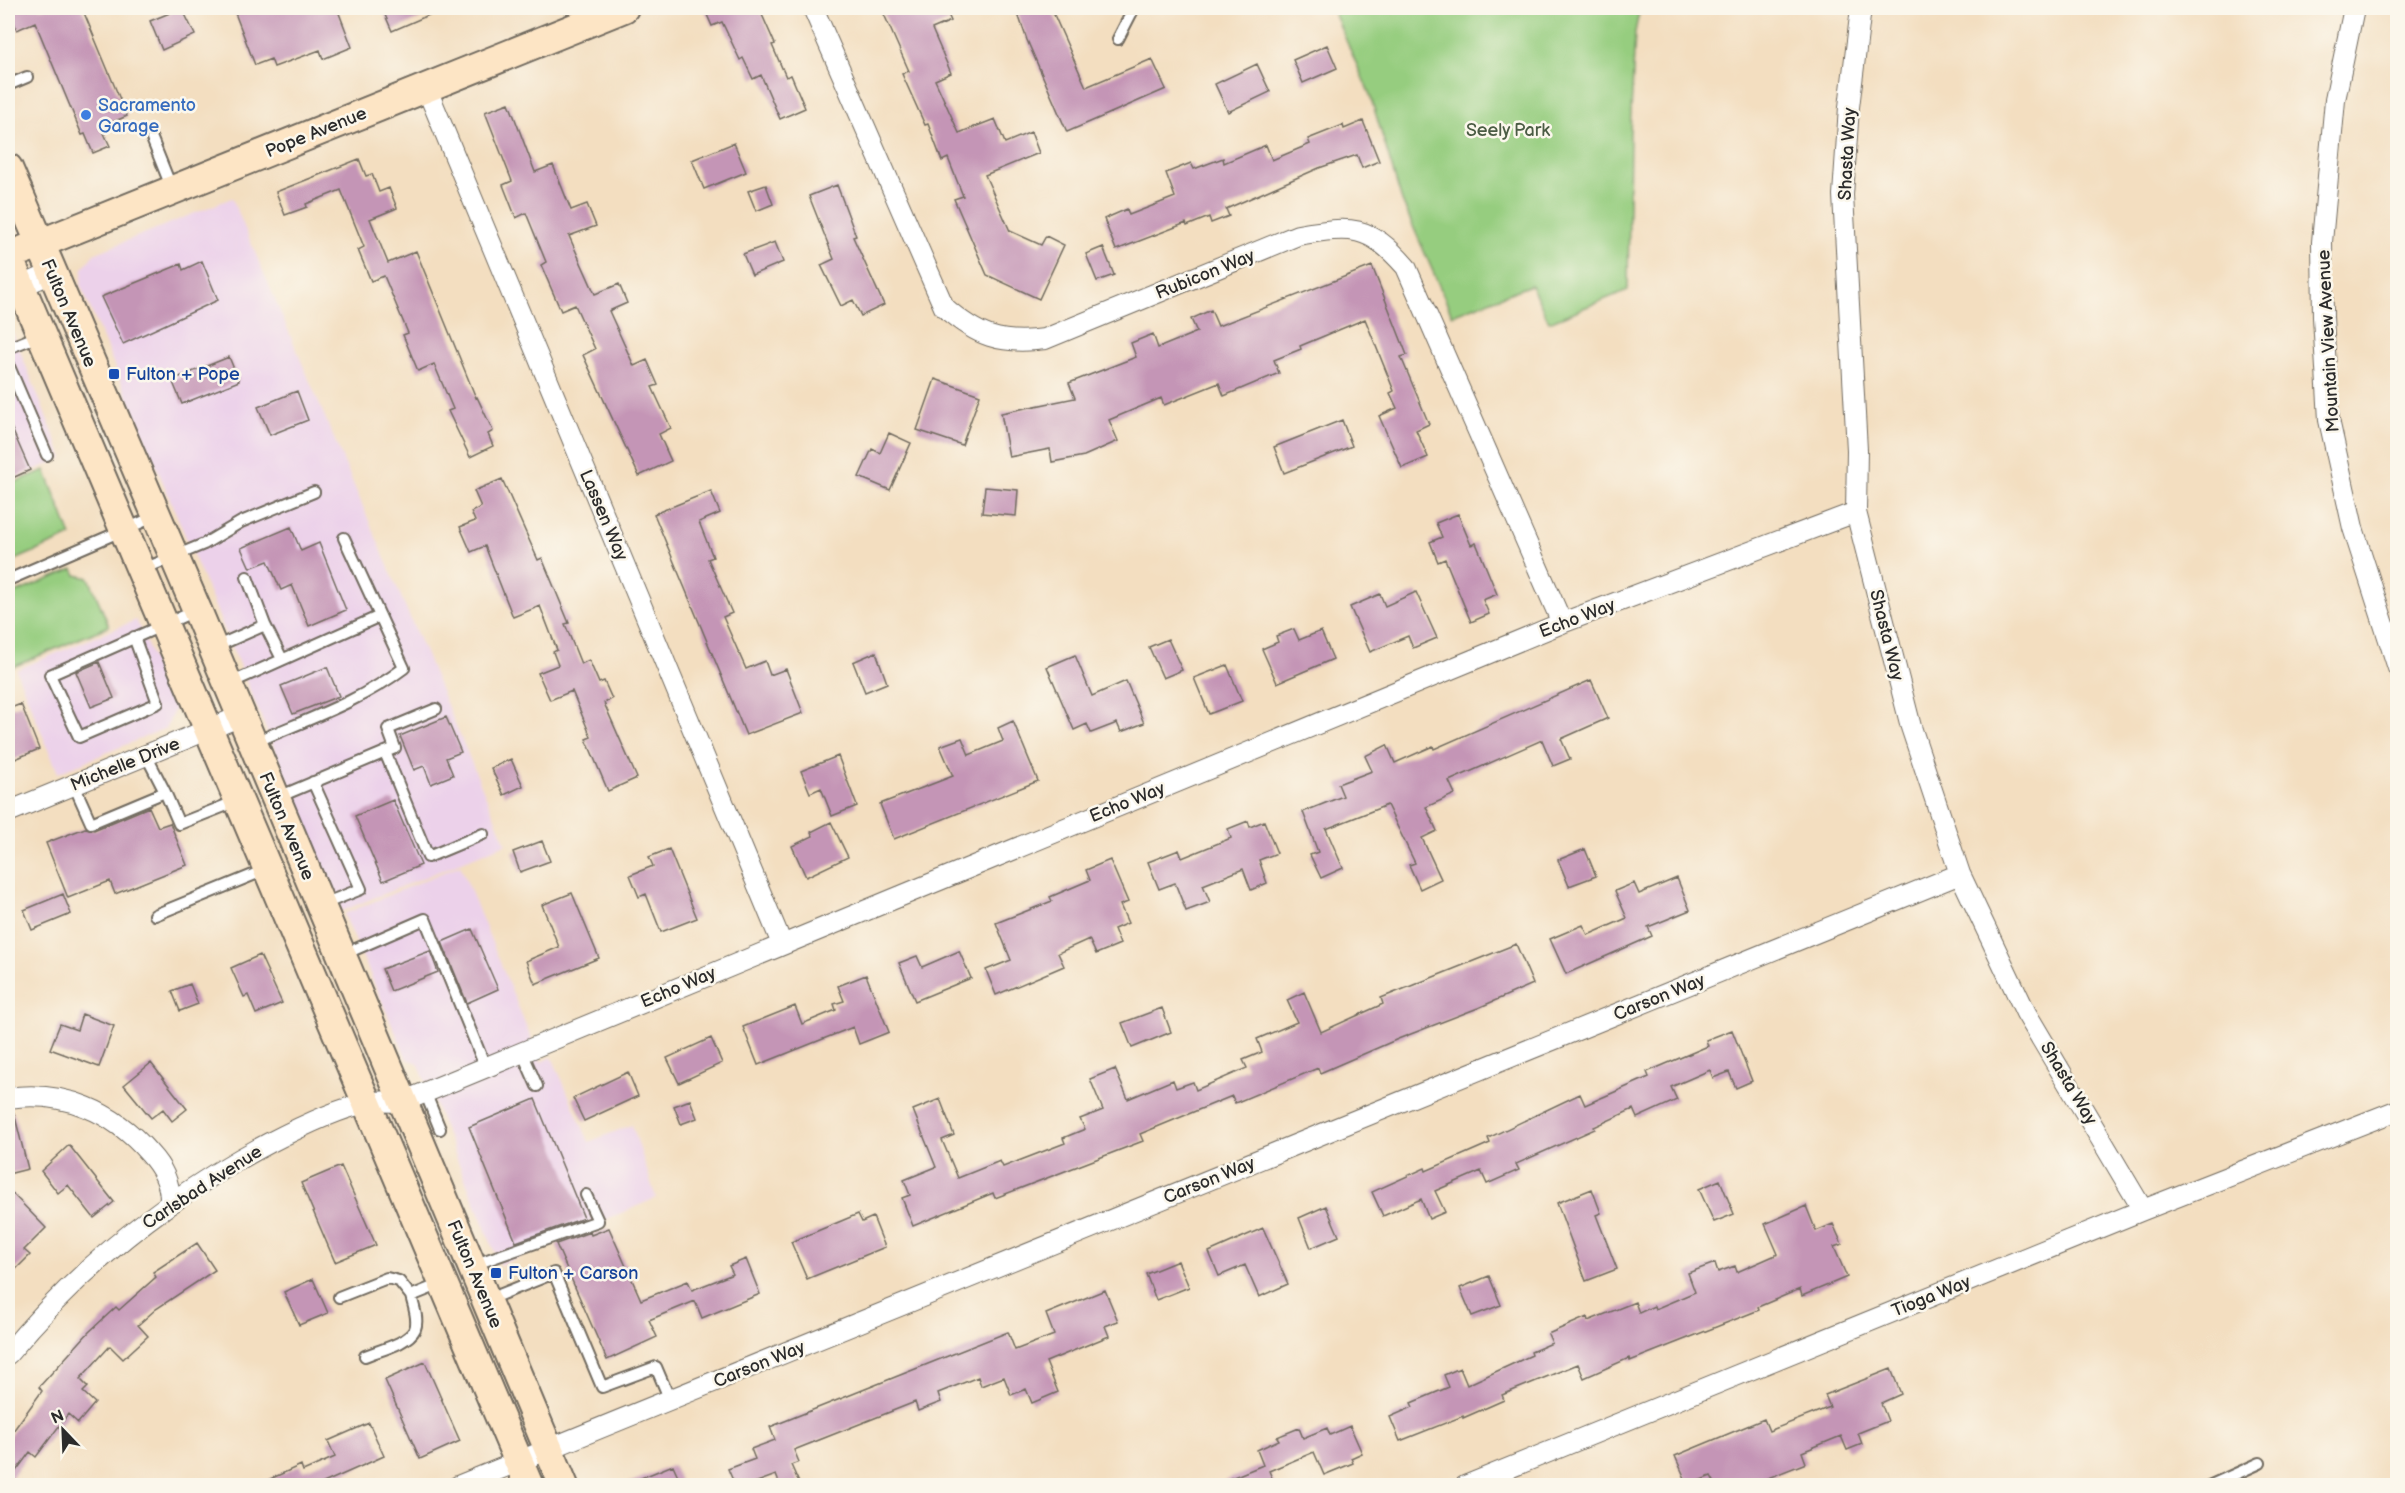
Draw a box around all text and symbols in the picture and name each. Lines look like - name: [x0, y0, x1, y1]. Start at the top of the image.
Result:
- place label: Sacramento Garage: [98, 95, 196, 137]
- street label: Pope Avenue: [263, 103, 370, 162]
- street label: Shasta Way: [1835, 106, 1860, 201]
- marker: Sacramento Garage: [79, 108, 93, 122]
- park label: Seely Park: [1466, 120, 1550, 141]
- street label: Rubicon Way: [1153, 245, 1259, 304]
- street label: Mountain View Avenue: [2313, 249, 2344, 433]
- street label: Fulton Avenue: [36, 256, 101, 371]
- place label: Fulton + Pope: [126, 364, 240, 385]
- marker: Fulton + Pope: [107, 367, 121, 381]
- street label: Lassen Way: [575, 467, 632, 565]
- street label: Shasta Way: [1865, 587, 1908, 684]
- street label: Echo Way: [1536, 594, 1619, 643]
- street label: Michelle Drive: [68, 733, 183, 796]
- street label: Fulton Avenue: [254, 769, 319, 884]
- street label: Echo Way: [1086, 778, 1169, 827]
- street label: Echo Way: [638, 962, 720, 1013]
- street label: Carson Way: [1610, 969, 1709, 1025]
- street label: Shasta Way: [2036, 1038, 2102, 1129]
- street label: Carlsbad Avenue: [139, 1141, 266, 1234]
- street label: Carson Way: [1160, 1152, 1259, 1208]
- street label: Fulton Avenue: [442, 1217, 507, 1332]
- place label: Fulton + Carson: [508, 1263, 638, 1284]
- marker: Fulton + Carson: [489, 1266, 503, 1280]
- street label: Tioga Way: [1889, 1271, 1974, 1322]
- street label: Carson Way: [710, 1336, 809, 1392]
- north arrow: [33, 1400, 93, 1460]
- text: N: [48, 1406, 67, 1429]

